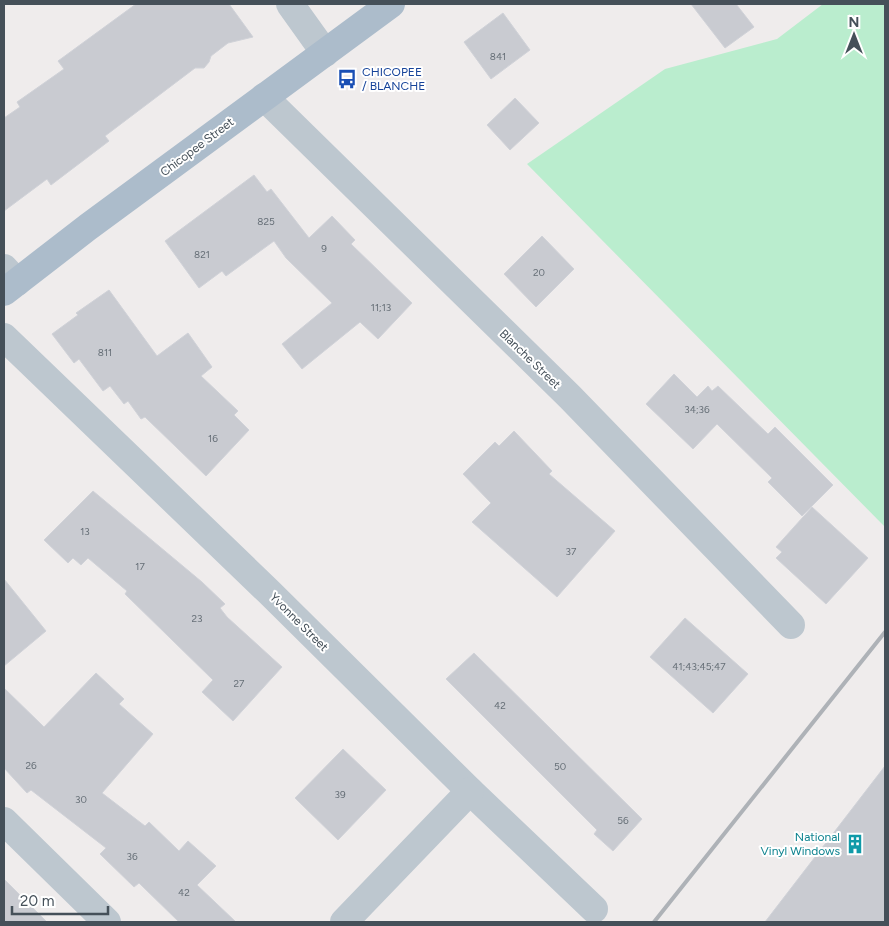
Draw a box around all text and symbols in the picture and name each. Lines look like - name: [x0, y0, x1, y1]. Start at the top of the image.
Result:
- north arrow: [829, 10, 879, 60]
- text: N: [849, 14, 859, 31]
- house number: 841: [490, 50, 506, 63]
- place label: CHICOPEE / BLANCHE: [362, 65, 425, 93]
- bus stop icon: CHICOPEE / BLANCHE: [336, 68, 358, 90]
- street label: Chicopee Street: [158, 115, 237, 179]
- house number: 825: [257, 215, 275, 228]
- house number: 9: [321, 242, 327, 255]
- house number: 821: [194, 248, 210, 261]
- house number: 20: [533, 266, 545, 279]
- house number: 11;13: [371, 301, 391, 314]
- street label: Blanche Street: [497, 326, 564, 392]
- house number: 811: [98, 346, 112, 359]
- house number: 34;36: [684, 403, 710, 416]
- house number: 16: [208, 432, 218, 445]
- house number: 13: [80, 525, 90, 538]
- house number: 37: [566, 545, 577, 558]
- house number: 17: [135, 560, 145, 573]
- street label: Yvonne Street: [267, 590, 331, 654]
- house number: 23: [191, 612, 203, 625]
- house number: 41;43;45;47: [672, 660, 726, 673]
- house number: 27: [234, 677, 245, 690]
- house number: 42: [494, 699, 506, 712]
- house number: 26: [25, 759, 37, 772]
- house number: 50: [554, 760, 566, 773]
- house number: 39: [334, 788, 346, 801]
- house number: 30: [75, 793, 87, 806]
- house number: 56: [617, 814, 629, 827]
- place label: National Vinyl Windows: [761, 830, 840, 858]
- building icon: National Vinyl Windows: [844, 833, 866, 855]
- house number: 36: [126, 850, 138, 863]
- scale bar: [12, 884, 109, 916]
- house number: 42: [178, 886, 190, 899]
- text: 20 m: [20, 892, 54, 910]

